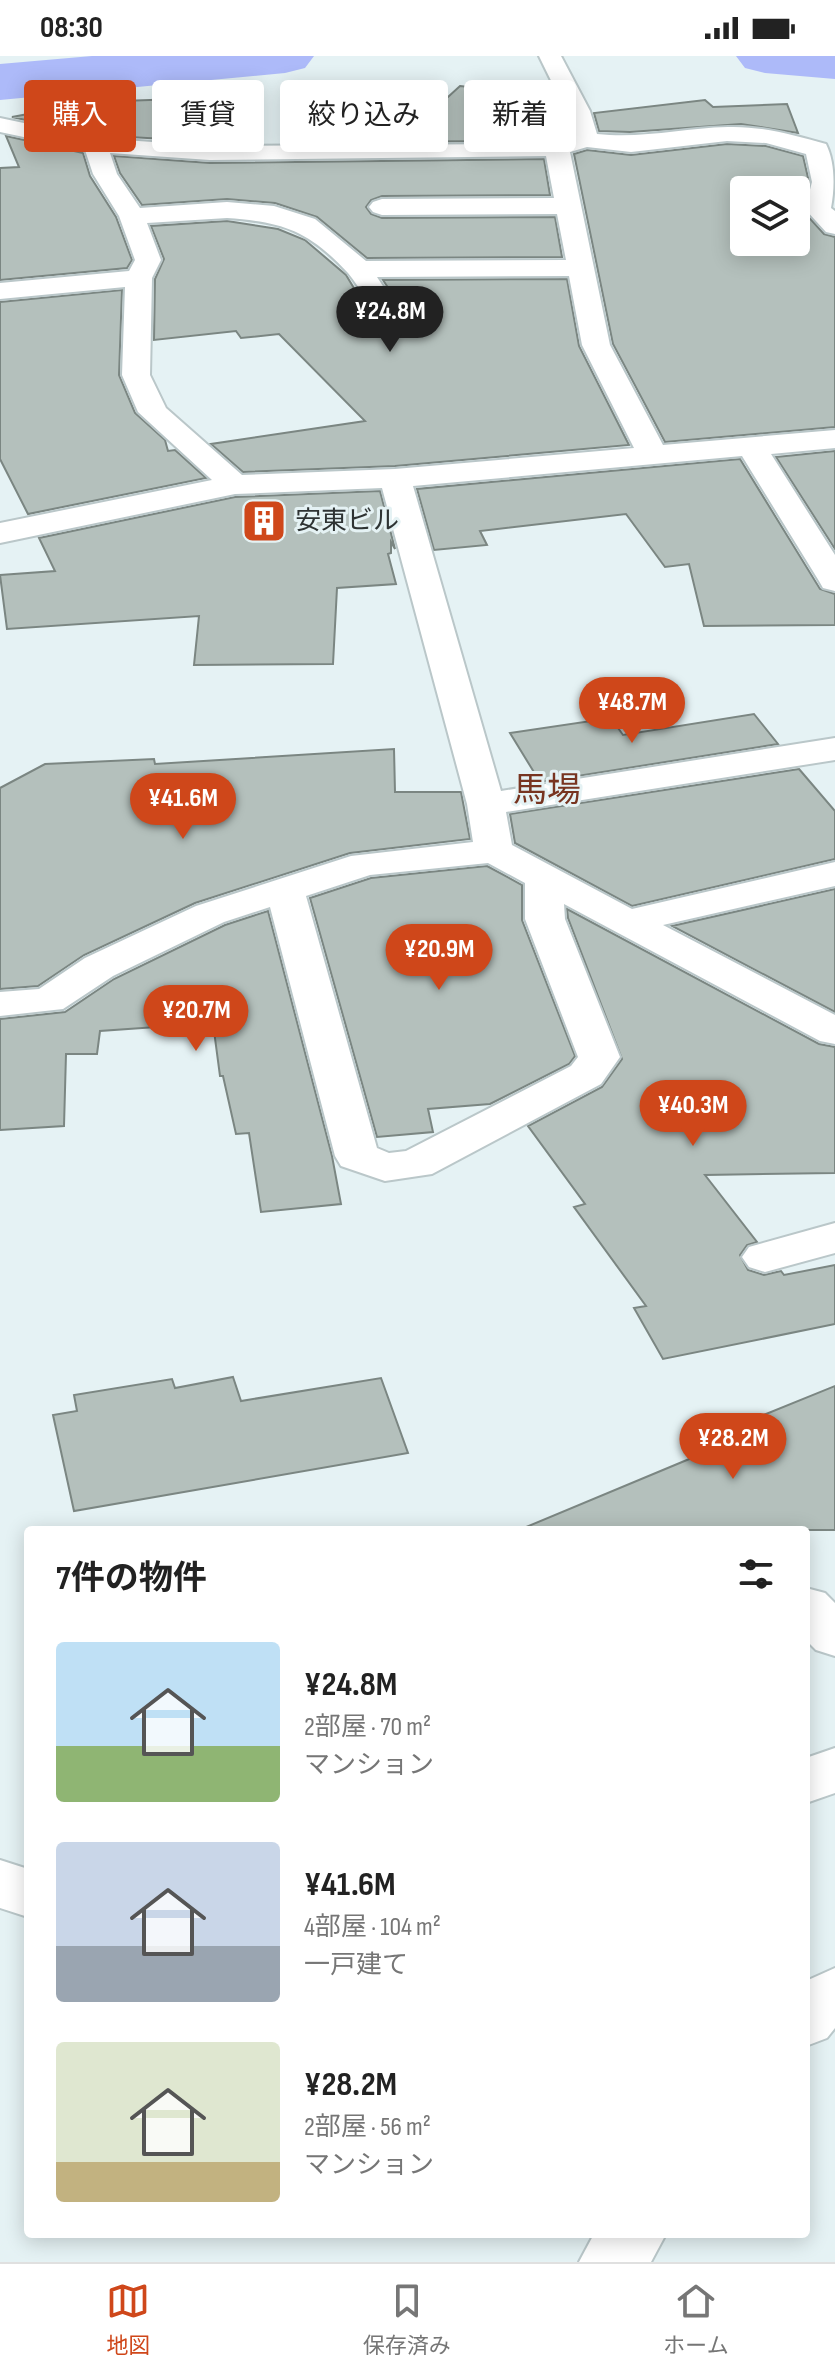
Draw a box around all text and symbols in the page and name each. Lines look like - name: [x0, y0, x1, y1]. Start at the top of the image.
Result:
- text: 08:30: [40, 10, 103, 46]
- chip: 購入: [24, 80, 136, 152]
- chip: 賃貸: [152, 80, 264, 152]
- chip: 絞り込み: [280, 80, 448, 152]
- chip: 新着: [464, 80, 576, 152]
- map controls: [730, 176, 810, 256]
- button: layers: [730, 176, 810, 256]
- pin: ¥24.8M: [325, 286, 455, 354]
- text: ¥24.8M: [354, 296, 426, 327]
- building icon: 安東ビル: [240, 497, 288, 545]
- place label: 安東ビル: [295, 506, 399, 537]
- pin: ¥48.7M: [567, 677, 697, 745]
- text: ¥48.7M: [597, 687, 667, 718]
- district label: 馬場: [513, 770, 581, 811]
- pin: ¥41.6M: [118, 773, 248, 841]
- text: ¥41.6M: [148, 783, 218, 814]
- pin: ¥20.9M: [374, 924, 504, 992]
- text: ¥20.9M: [404, 934, 474, 965]
- pin: ¥20.7M: [131, 985, 261, 1053]
- text: ¥20.7M: [161, 995, 231, 1026]
- pin: ¥40.3M: [628, 1080, 758, 1148]
- text: ¥40.3M: [658, 1090, 728, 1121]
- pin: ¥28.2M: [668, 1413, 798, 1481]
- text: ¥28.2M: [697, 1423, 769, 1454]
- icon: filters: [734, 1552, 778, 1596]
- text: 7件の物件: [56, 1558, 207, 1599]
- text: ¥24.8M: [304, 1664, 397, 1705]
- icon: home: [120, 1674, 216, 1770]
- text: 2部屋 · 70 m²: [304, 1712, 431, 1743]
- text: マンション: [304, 1750, 434, 1781]
- text: ¥41.6M: [304, 1864, 396, 1905]
- icon: home: [120, 1874, 216, 1970]
- text: 4部屋 · 104 m²: [304, 1912, 441, 1943]
- text: 一戸建て: [304, 1950, 408, 1981]
- text: ¥28.2M: [304, 2064, 397, 2105]
- icon: home: [120, 2074, 216, 2170]
- text: 2部屋 · 56 m²: [304, 2112, 431, 2143]
- text: マンション: [304, 2150, 434, 2181]
- tab: 地図: [106, 2279, 150, 2360]
- tab: 保存済み: [363, 2279, 451, 2360]
- tab: ホーム: [663, 2279, 729, 2360]

